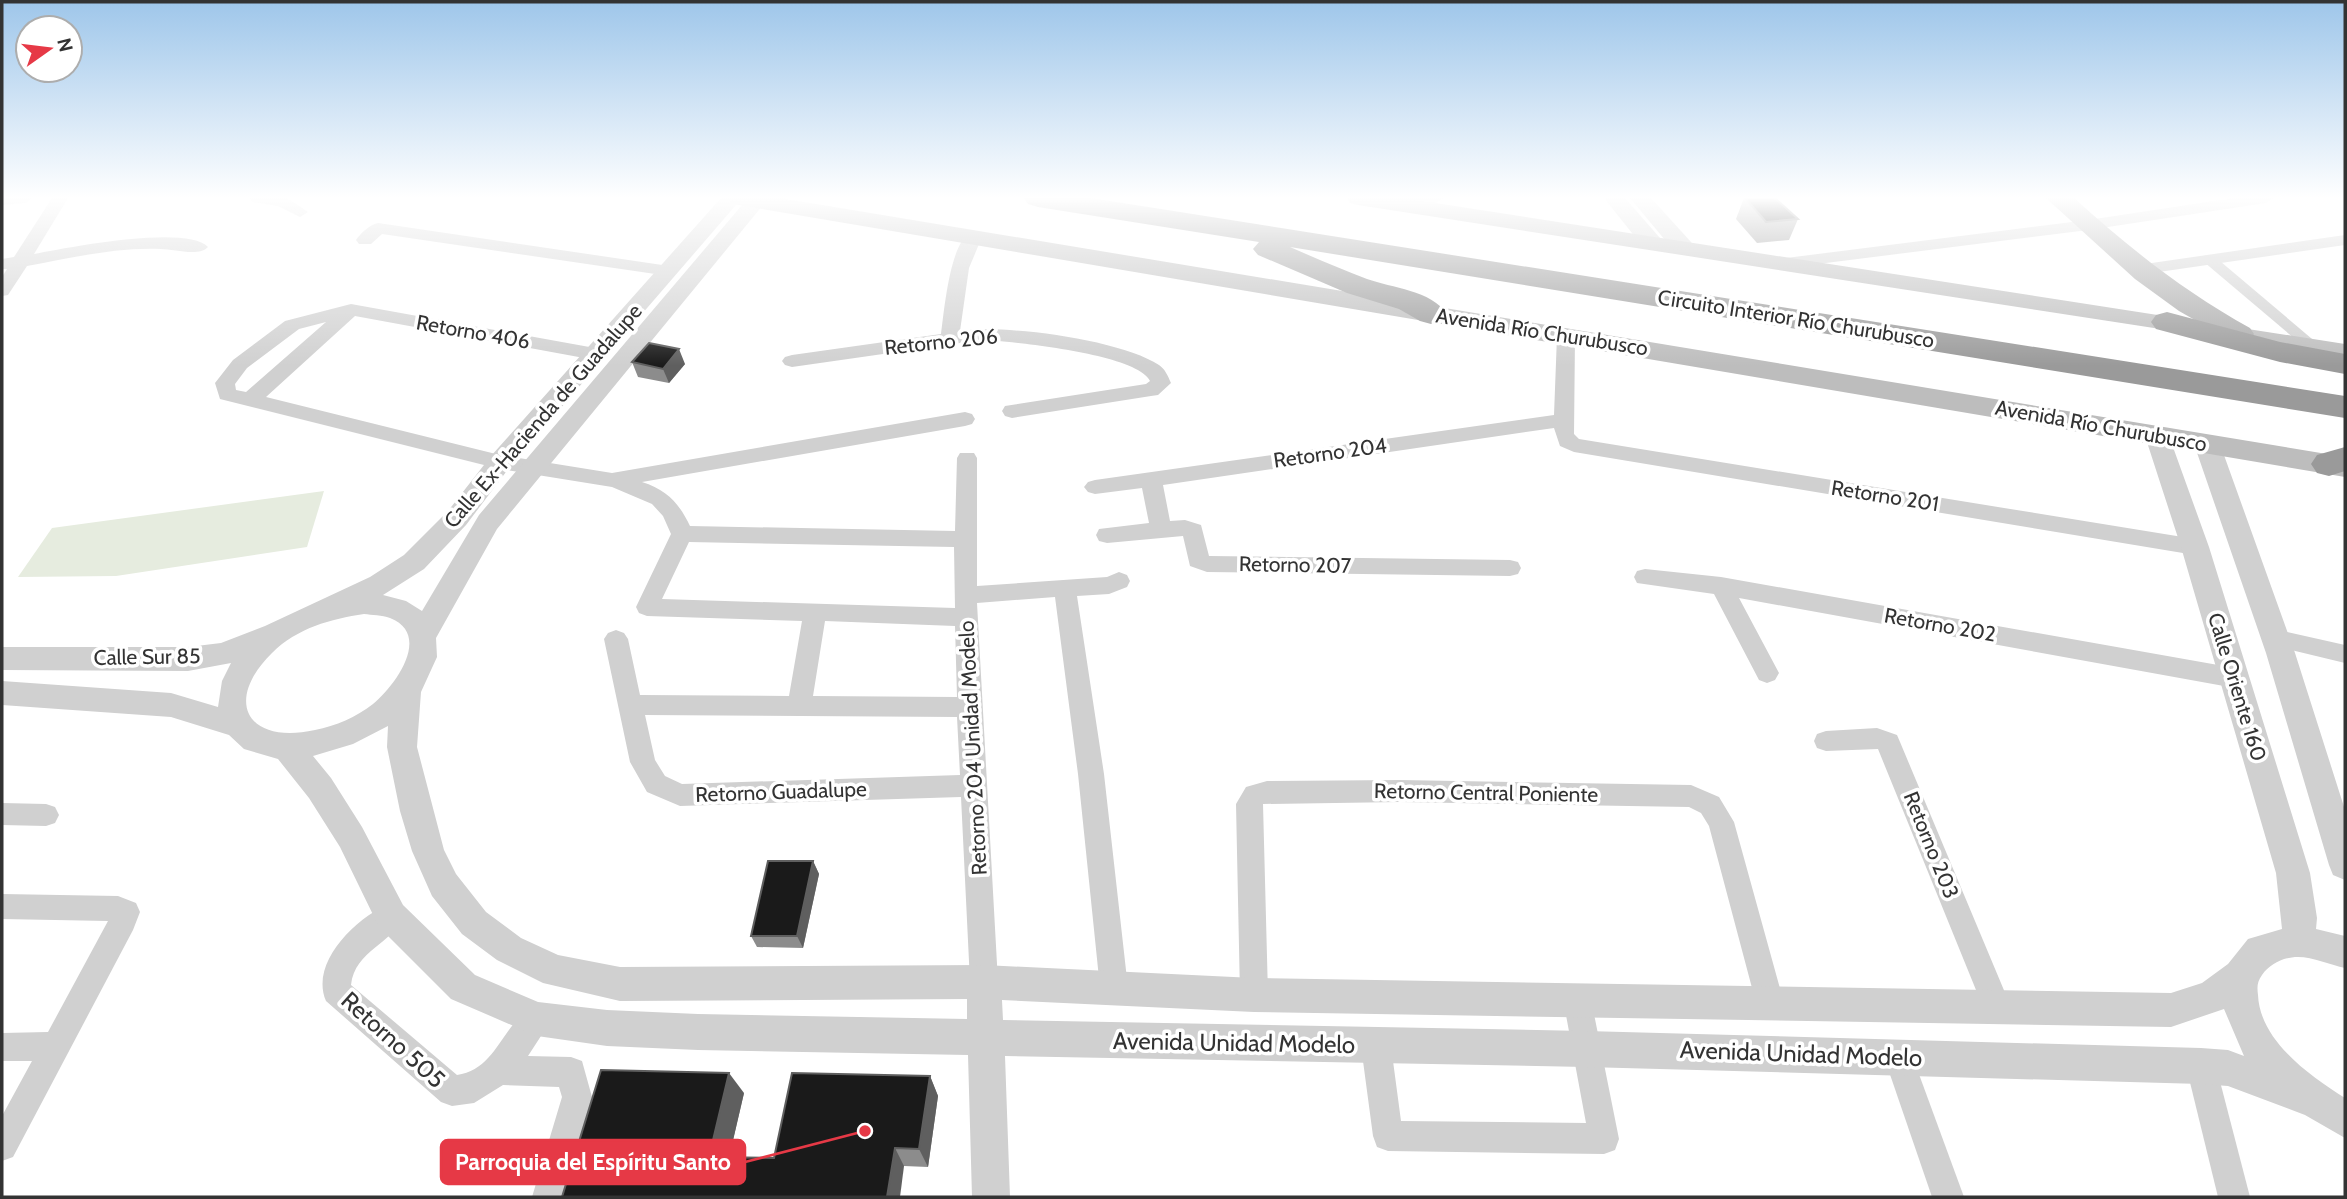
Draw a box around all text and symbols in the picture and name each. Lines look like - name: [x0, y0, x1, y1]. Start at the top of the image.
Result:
- north arrow: [14, 14, 84, 84]
- text: N: [52, 36, 78, 54]
- street label: Circuito Interior Río Churubusco: [1656, 284, 1936, 353]
- street label: Calle Ex-Hacienda de Guadalupe: [439, 298, 647, 533]
- street label: Avenida Río Churubusco: [1434, 302, 1650, 361]
- street label: Retorno 406: [414, 309, 532, 354]
- street label: Retorno 206: [883, 323, 999, 360]
- street label: Avenida Río Churubusco: [1993, 395, 2209, 456]
- street label: Retorno 204: [1272, 432, 1388, 473]
- street label: Retorno 201: [1829, 475, 1941, 516]
- street label: Retorno 207: [1239, 551, 1352, 578]
- street label: Retorno 202: [1882, 602, 1998, 647]
- street label: Calle Oriente 160: [2203, 610, 2272, 764]
- street label: Retorno 204 Unidad Modelo: [953, 620, 992, 876]
- street label: Calle Sur 85: [93, 643, 201, 670]
- street label: Retorno Guadalupe: [695, 776, 867, 807]
- street label: Retorno Central Poniente: [1374, 778, 1598, 807]
- street label: Retorno 203: [1899, 788, 1964, 902]
- street label: Retorno 505: [335, 985, 451, 1094]
- street label: Avenida Unidad Modelo: [1113, 1026, 1355, 1059]
- street label: Avenida Unidad Modelo: [1679, 1035, 1923, 1072]
- callout: Parroquia del Espíritu Santo: [441, 1140, 745, 1184]
- text: Parroquia del Espíritu Santo: [455, 1148, 731, 1176]

